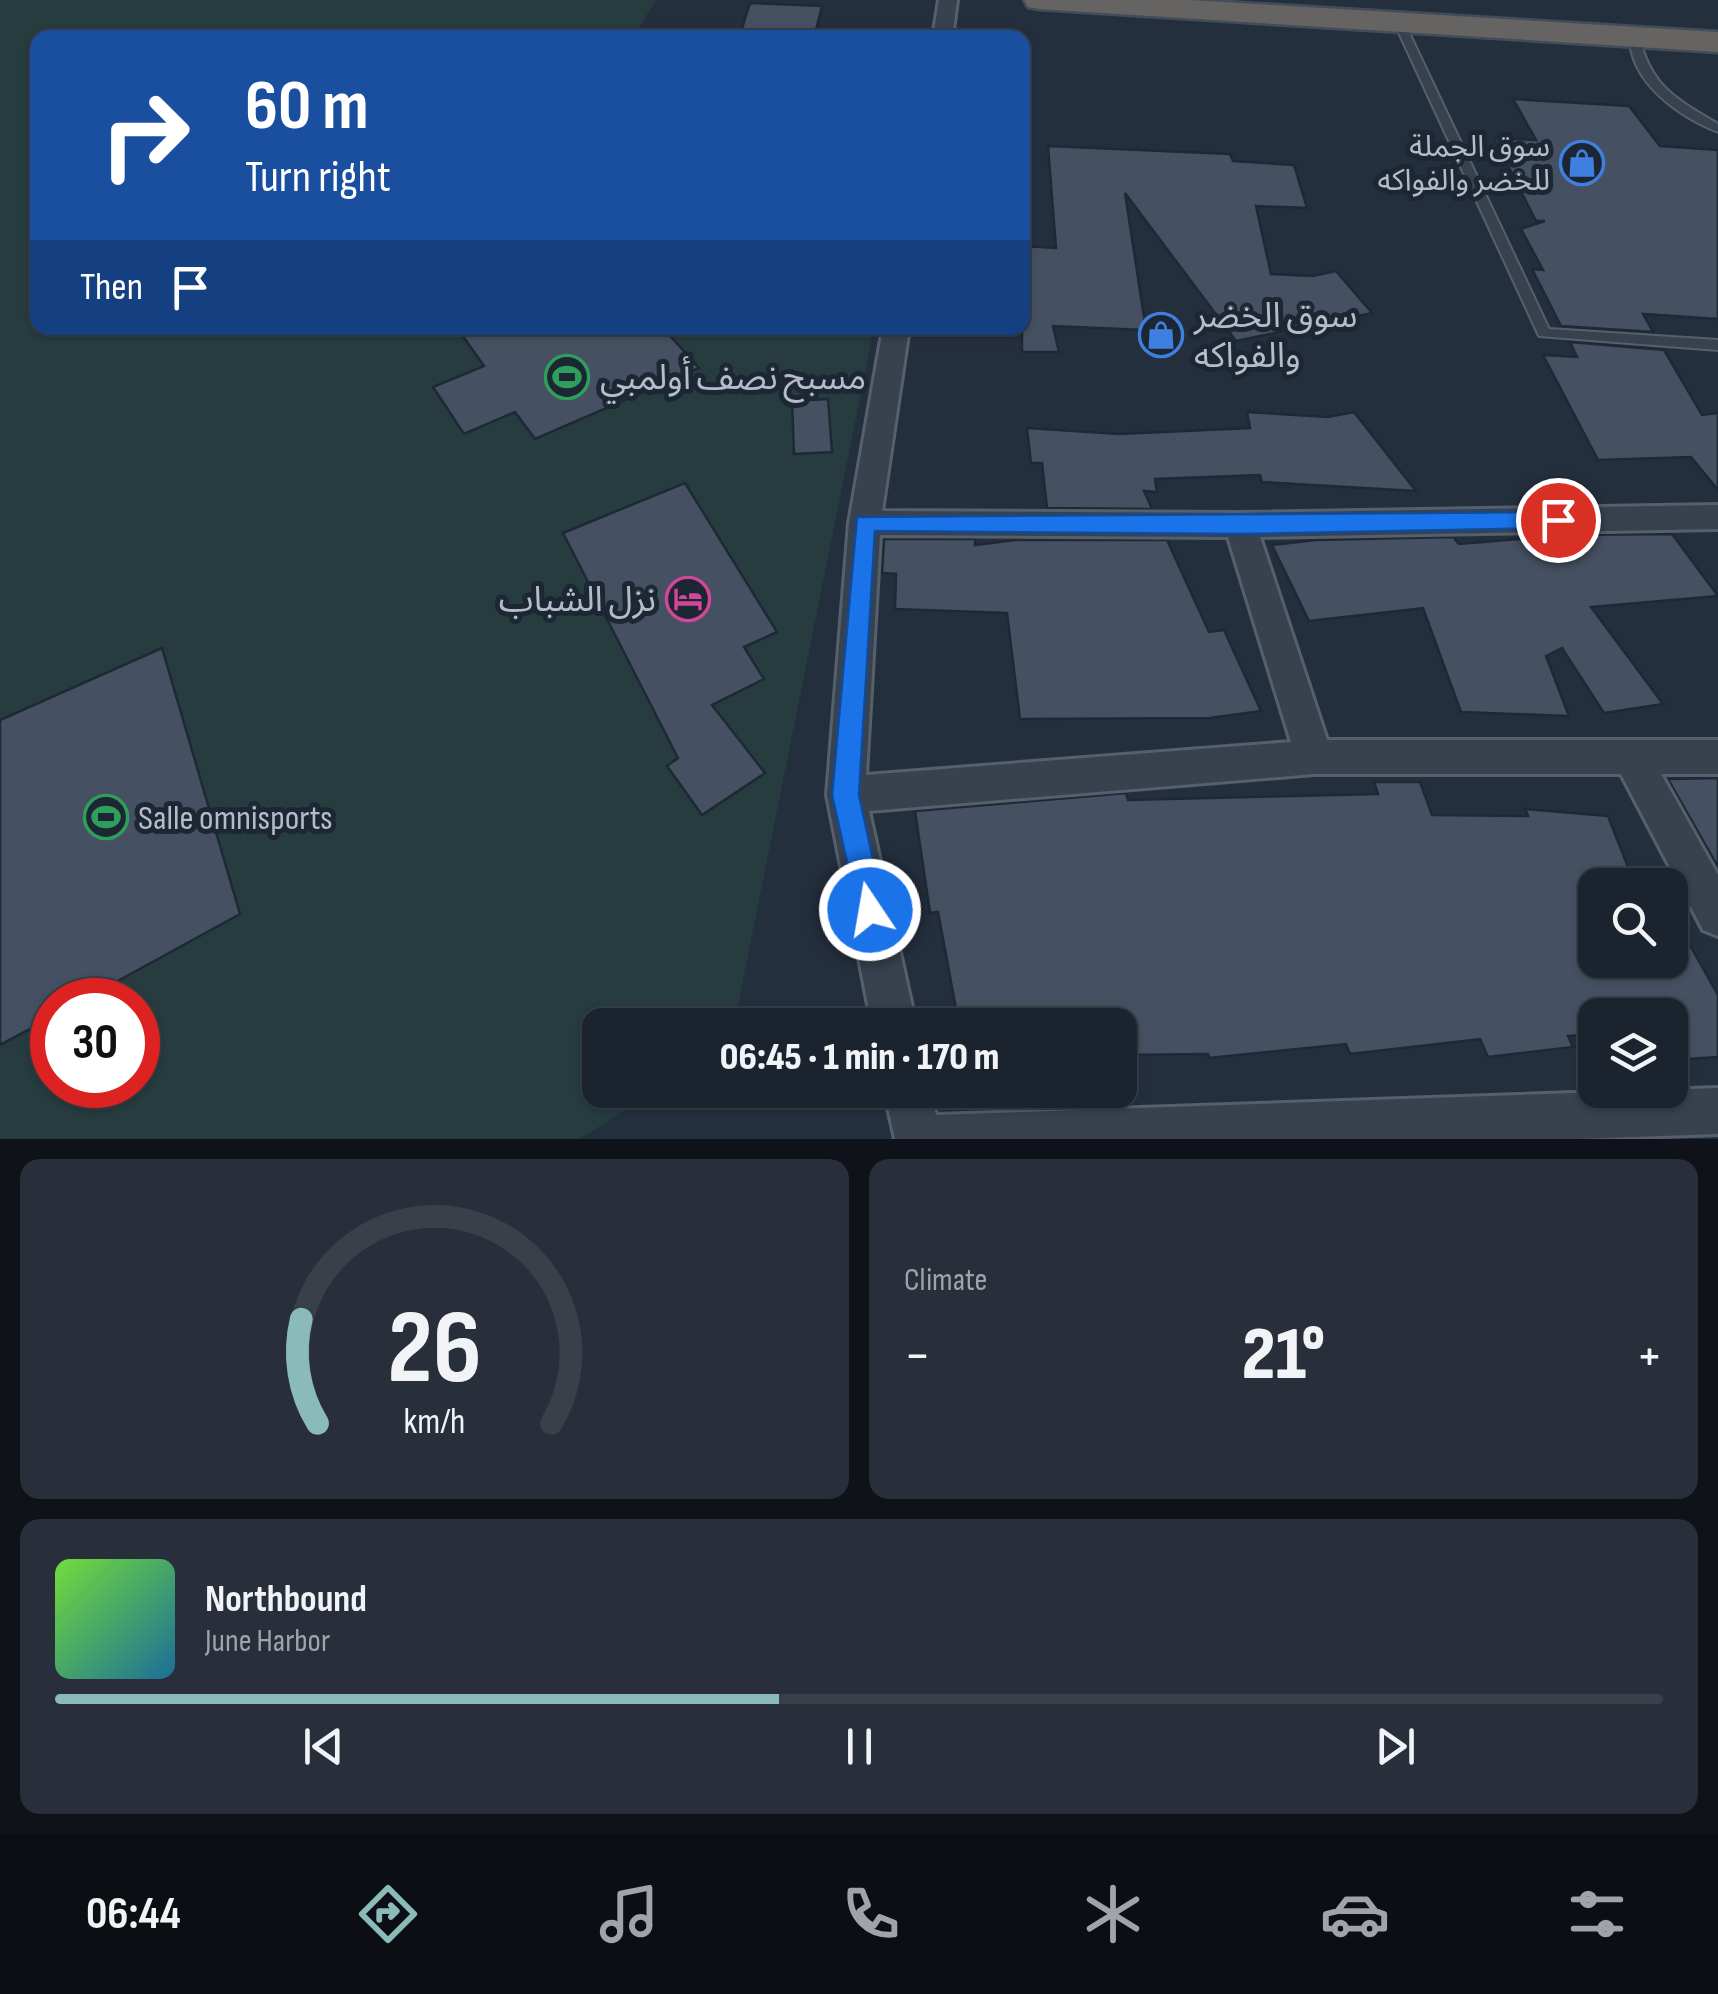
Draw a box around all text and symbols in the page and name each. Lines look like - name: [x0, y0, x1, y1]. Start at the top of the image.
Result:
- text: 60 m: [245, 65, 369, 149]
- icon: right: [80, 70, 210, 200]
- place label: سوق الجملة للخضر والفواكه: [1378, 129, 1550, 199]
- shop icon: سوق الجملة للخضر والفواكه: [1559, 140, 1605, 186]
- text: Turn right: [245, 150, 391, 205]
- icon: arrive: [163, 260, 218, 315]
- text: Then: [80, 265, 143, 310]
- place label: سوق الخضر والفواكه: [1193, 295, 1357, 378]
- shop icon: سوق الخضر والفواكه: [1138, 312, 1184, 358]
- sports icon: مسبح نصف أولمبي: [544, 354, 590, 400]
- place label: مسبح نصف أولمبي: [600, 356, 866, 404]
- pin: [1516, 478, 1601, 563]
- icon: arrive: [1531, 493, 1586, 548]
- hotel icon: نزل الشباب: [665, 576, 711, 622]
- place label: نزل الشباب: [499, 579, 656, 622]
- sports icon: Salle omnisports: [83, 794, 129, 840]
- place label: Salle omnisports: [138, 797, 333, 840]
- position arrow: [818, 858, 922, 962]
- map controls: [1578, 868, 1688, 1108]
- button: search: [1578, 868, 1688, 978]
- speed limit sign: 30: [30, 978, 160, 1108]
- button: layers: [1578, 998, 1688, 1108]
- text: 06:45 · 1 min · 170 m: [720, 1035, 999, 1080]
- text: Climate: [904, 1261, 987, 1300]
- text: 26: [387, 1287, 482, 1412]
- text: 21°: [1242, 1310, 1325, 1401]
- text: −: [904, 1323, 931, 1390]
- text: +: [1636, 1323, 1663, 1390]
- text: km/h: [404, 1401, 465, 1444]
- text: Northbound: [205, 1577, 367, 1622]
- text: June Harbor: [205, 1622, 330, 1661]
- icon: previous: [296, 1719, 351, 1774]
- icon: pause: [832, 1719, 887, 1774]
- icon: next: [1368, 1719, 1423, 1774]
- icon: directions: [353, 1879, 423, 1949]
- icon: music: [594, 1879, 664, 1949]
- icon: phone: [836, 1879, 906, 1949]
- icon: climate: [1078, 1879, 1148, 1949]
- icon: car: [1320, 1879, 1390, 1949]
- icon: filters: [1562, 1879, 1632, 1949]
- text: 06:44: [86, 1887, 181, 1942]

